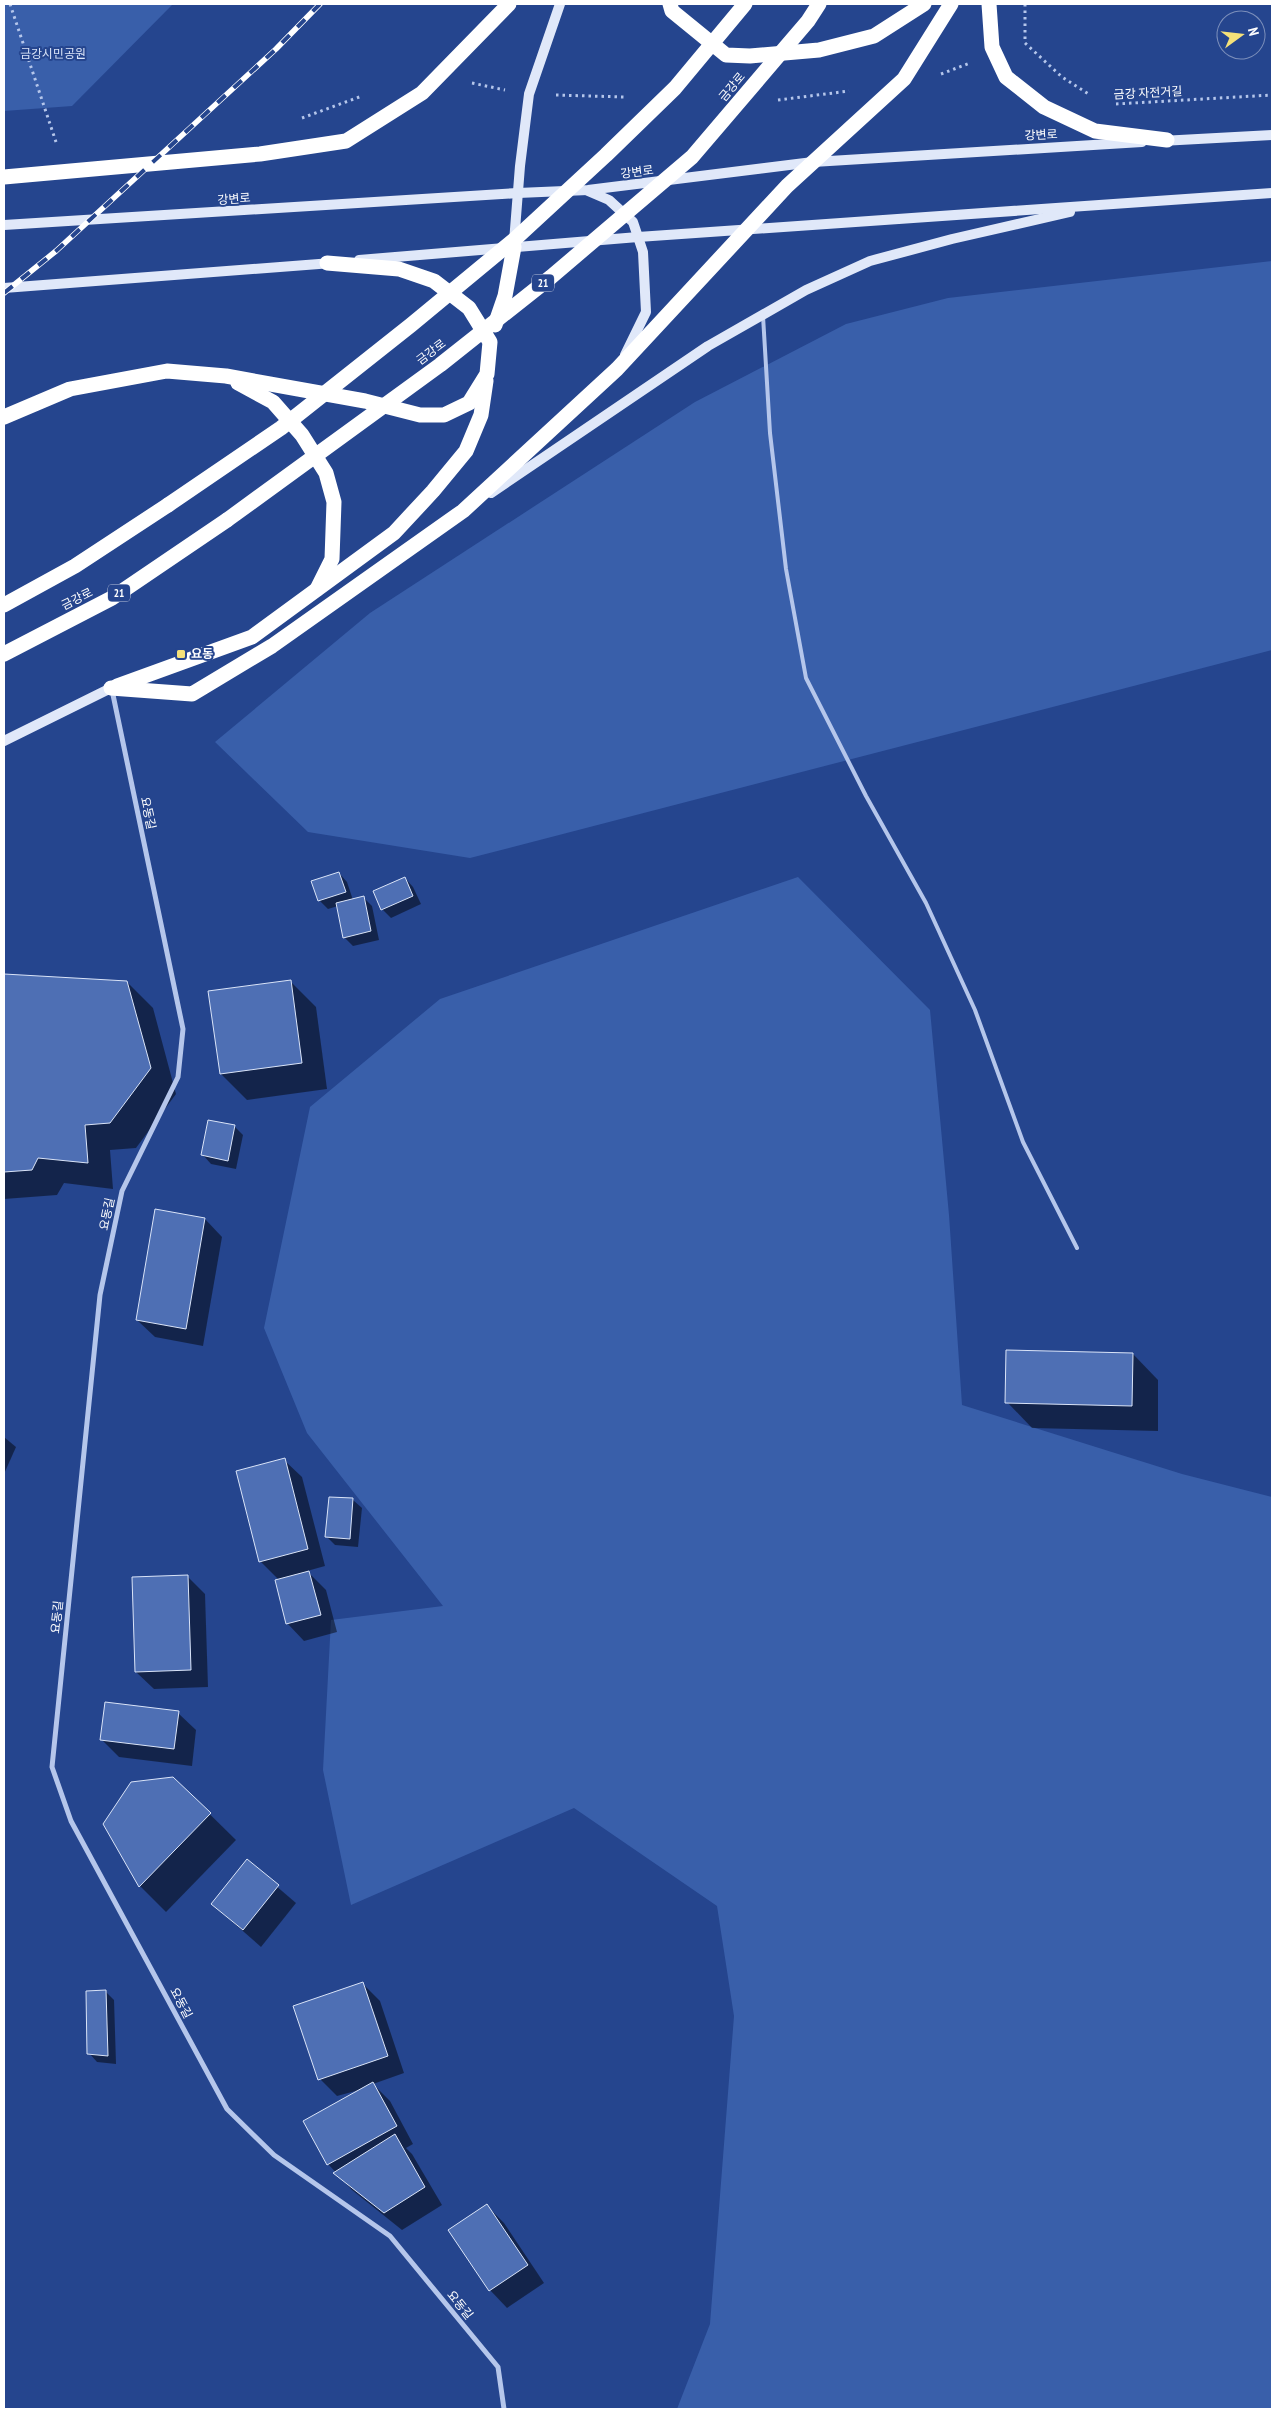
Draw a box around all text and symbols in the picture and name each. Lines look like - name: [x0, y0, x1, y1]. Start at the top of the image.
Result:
- north arrow: [1216, 10, 1266, 60]
- text: N: [1244, 26, 1263, 38]
- park label: 금강시민공원: [20, 46, 86, 61]
- street label: 금강로: [715, 69, 748, 104]
- street label: 금강 자전거길: [1113, 83, 1183, 102]
- street label: 강변로: [1024, 126, 1058, 143]
- street label: 강변로: [620, 162, 654, 181]
- street label: 강변로: [217, 190, 251, 207]
- road number: 21: [532, 274, 554, 292]
- street label: 금강로: [413, 336, 448, 368]
- street label: 금강로: [59, 584, 95, 613]
- road number: 21: [108, 584, 130, 602]
- place label: 요동: [191, 646, 213, 661]
- marker: 요동: [175, 648, 187, 660]
- street label: 요동길: [138, 795, 159, 831]
- street label: 요동길: [96, 1196, 117, 1232]
- street label: 요동길: [47, 1600, 66, 1634]
- street label: 요동길: [167, 1985, 196, 2021]
- street label: 요동길: [444, 2287, 477, 2322]

